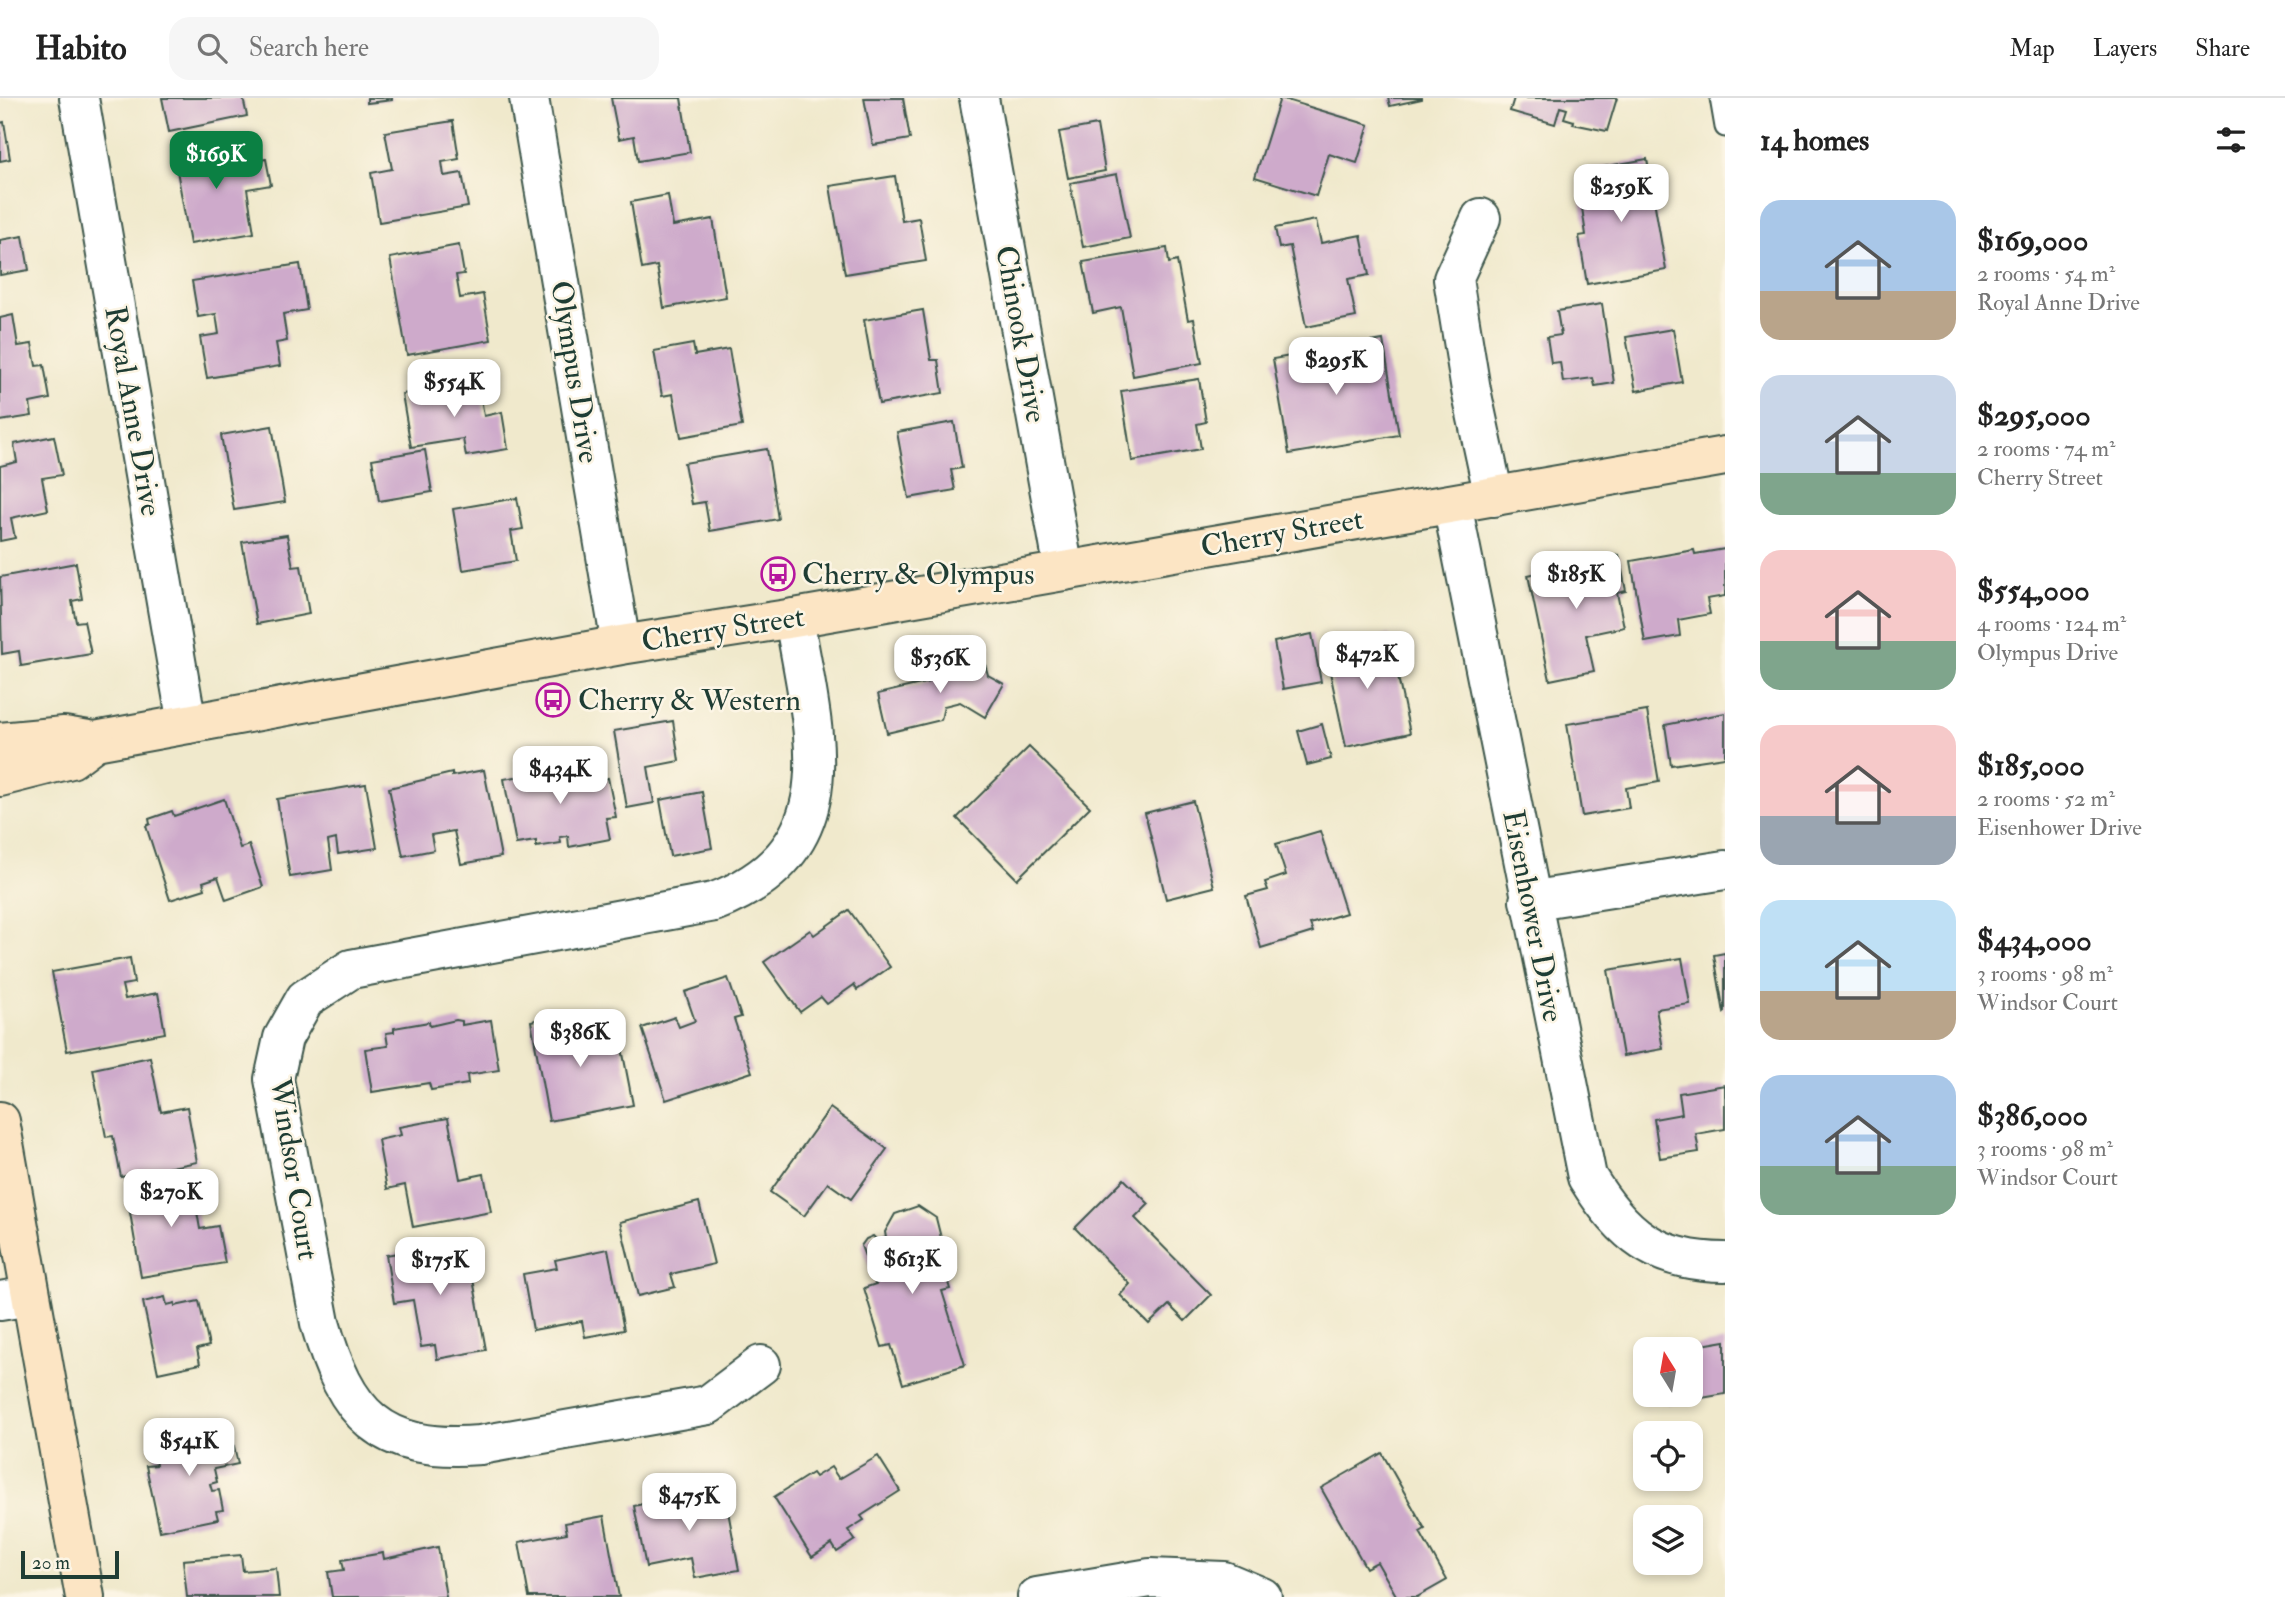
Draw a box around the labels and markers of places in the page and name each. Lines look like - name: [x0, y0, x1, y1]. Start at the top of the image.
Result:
- pin: $169K: [167, 132, 265, 191]
- pin: $259K: [1572, 164, 1670, 224]
- pin: $295K: [1287, 338, 1385, 397]
- pin: $554K: [405, 360, 503, 419]
- pin: $185K: [1527, 552, 1625, 611]
- bus stop icon: Cherry & Olympus: [759, 555, 797, 593]
- place label: Cherry & Olympus: [802, 556, 1035, 593]
- pin: $472K: [1318, 632, 1416, 691]
- pin: $536K: [891, 636, 989, 695]
- bus stop icon: Cherry & Western: [534, 681, 572, 719]
- place label: Cherry & Western: [578, 682, 801, 719]
- pin: $434K: [511, 746, 609, 806]
- pin: $386K: [531, 1010, 629, 1069]
- pin: $270K: [122, 1170, 220, 1229]
- pin: $613K: [863, 1236, 961, 1296]
- pin: $175K: [391, 1238, 489, 1297]
- pin: $541K: [140, 1418, 238, 1478]
- pin: $475K: [640, 1474, 738, 1533]

